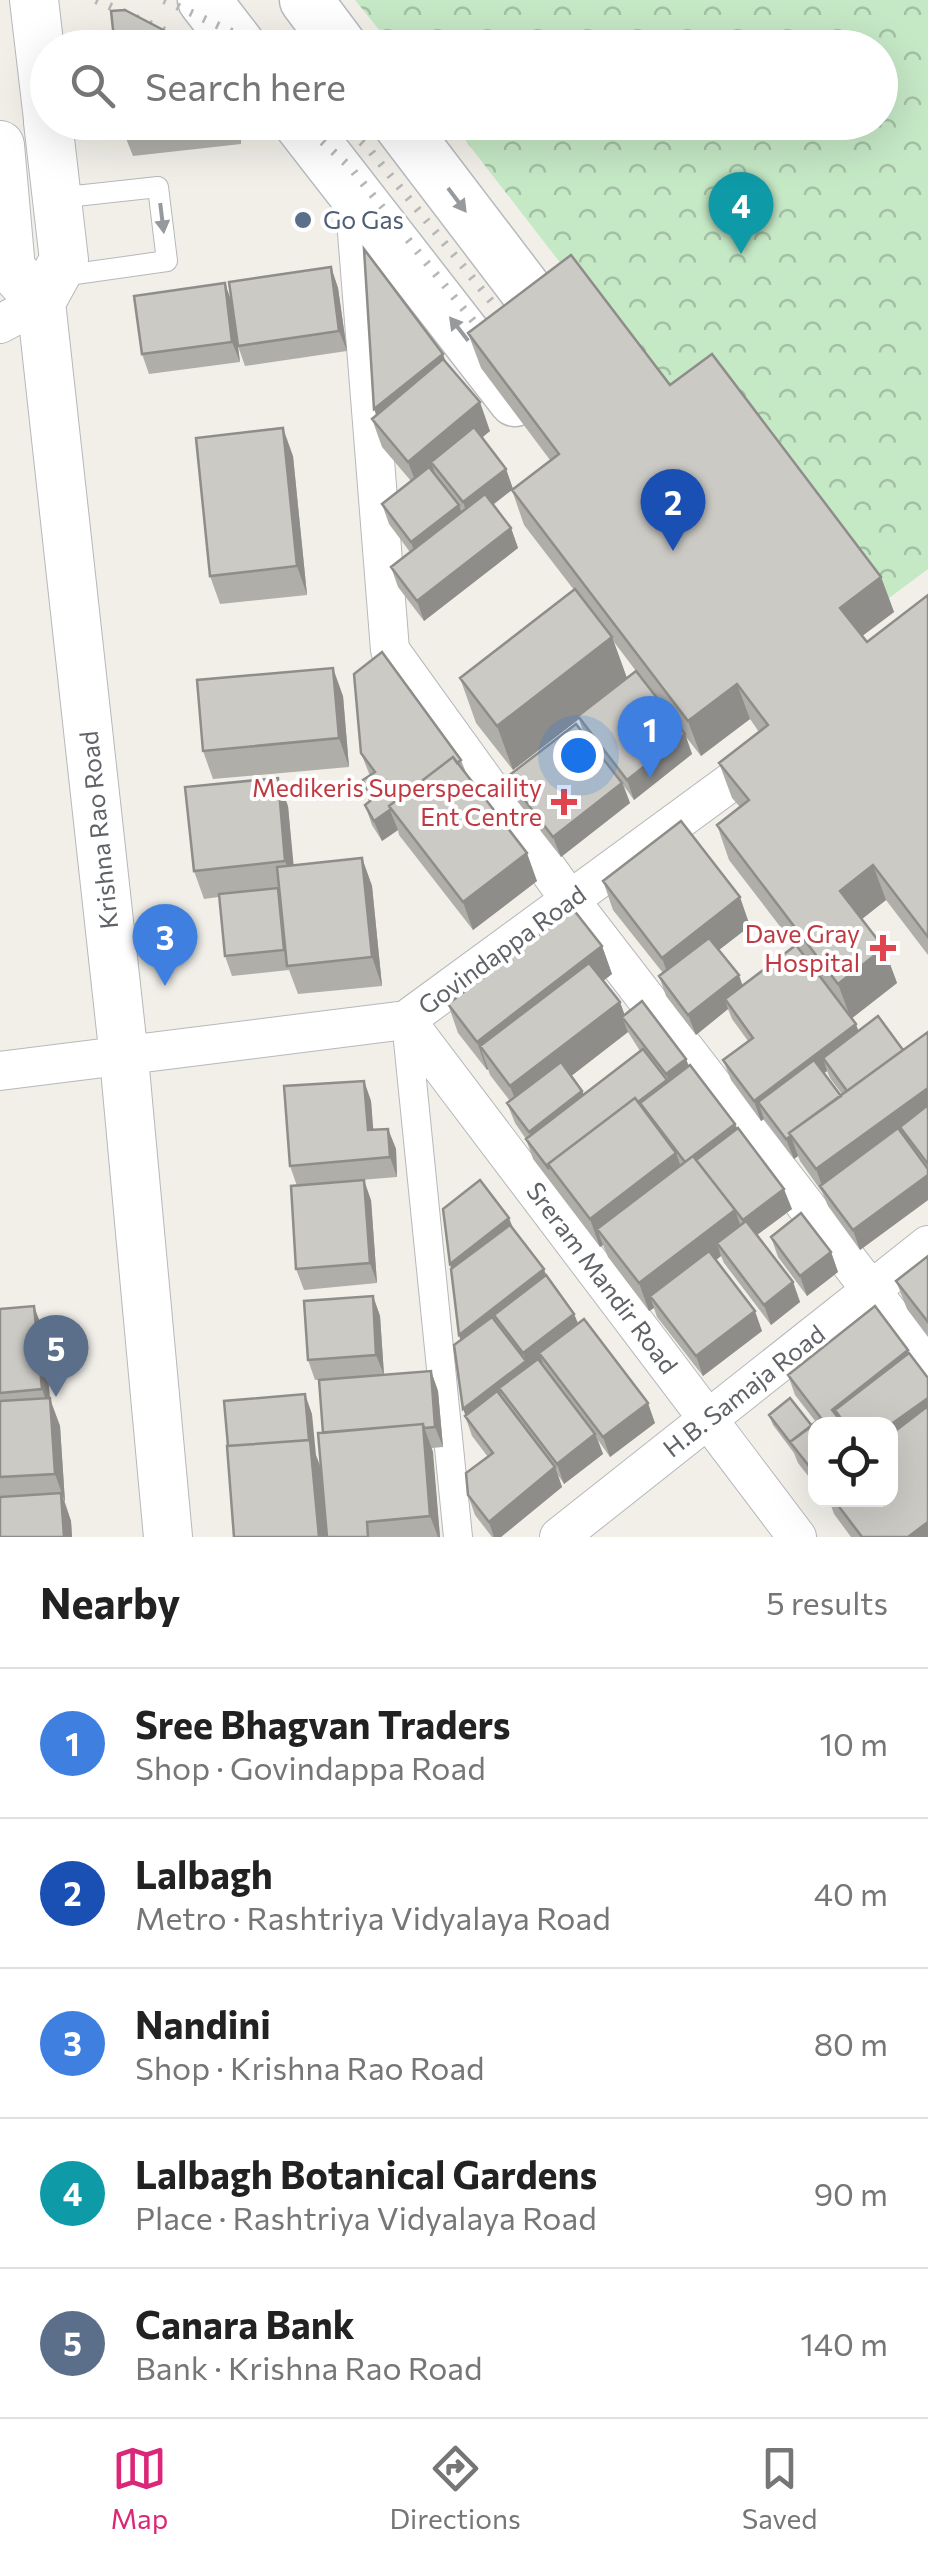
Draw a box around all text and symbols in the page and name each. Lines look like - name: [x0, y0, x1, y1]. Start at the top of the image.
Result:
- search box: [30, 30, 898, 140]
- icon: search: [65, 58, 120, 113]
- text: Search here: [145, 62, 346, 109]
- pin: 4: [708, 172, 774, 254]
- one-way arrow: [446, 187, 467, 213]
- one-way arrow: [154, 202, 170, 234]
- place label: Go Gas: [323, 204, 404, 234]
- marker: Go Gas: [292, 209, 314, 231]
- one-way arrow: [449, 316, 470, 342]
- pin: 2: [640, 468, 706, 551]
- pin: 1: [618, 696, 682, 778]
- street label: Krishna Rao Road: [73, 730, 123, 931]
- your location: [553, 730, 604, 781]
- place label: Medikeris Superspecaility Ent Centre: [252, 772, 542, 831]
- marker: Medikeris Superspecaility Ent Centre: [551, 789, 577, 815]
- street label: Govindappa Road: [412, 878, 591, 1020]
- pin: 3: [132, 904, 198, 986]
- place label: Dave Gray Hospital: [745, 918, 860, 977]
- marker: Dave Gray Hospital: [870, 935, 896, 961]
- street label: Sreram Mandir Road: [521, 1176, 685, 1379]
- pin: 5: [23, 1314, 88, 1397]
- street label: H.B. Samaja Road: [657, 1318, 830, 1463]
- map controls: [808, 1417, 898, 1507]
- button: locate: [808, 1417, 898, 1507]
- text: Nearby: [40, 1576, 180, 1628]
- text: 5 results: [766, 1582, 888, 1622]
- text: Sree Bhagvan Traders: [135, 1700, 510, 1747]
- text: 1: [65, 1723, 80, 1763]
- text: 10 m: [819, 1723, 888, 1763]
- text: Shop · Govindappa Road: [135, 1747, 486, 1787]
- text: Lalbagh: [135, 1850, 273, 1897]
- text: 2: [63, 1873, 82, 1913]
- text: 40 m: [814, 1873, 888, 1913]
- text: Metro · Rashtriya Vidyalaya Road: [135, 1897, 611, 1937]
- text: Nandini: [135, 2000, 271, 2047]
- text: 3: [63, 2023, 82, 2063]
- text: 80 m: [814, 2023, 888, 2063]
- text: Shop · Krishna Rao Road: [135, 2047, 485, 2087]
- text: Lalbagh Botanical Gardens: [135, 2150, 597, 2197]
- text: 4: [63, 2173, 82, 2213]
- text: 90 m: [814, 2173, 888, 2213]
- text: Place · Rashtriya Vidyalaya Road: [135, 2197, 597, 2237]
- text: Canara Bank: [135, 2300, 355, 2347]
- text: 5: [63, 2323, 82, 2363]
- text: 140 m: [800, 2323, 888, 2363]
- text: Bank · Krishna Rao Road: [135, 2347, 483, 2387]
- tab: Map: [111, 2441, 168, 2535]
- tab: Directions: [389, 2441, 521, 2535]
- tab: Saved: [742, 2441, 817, 2535]

